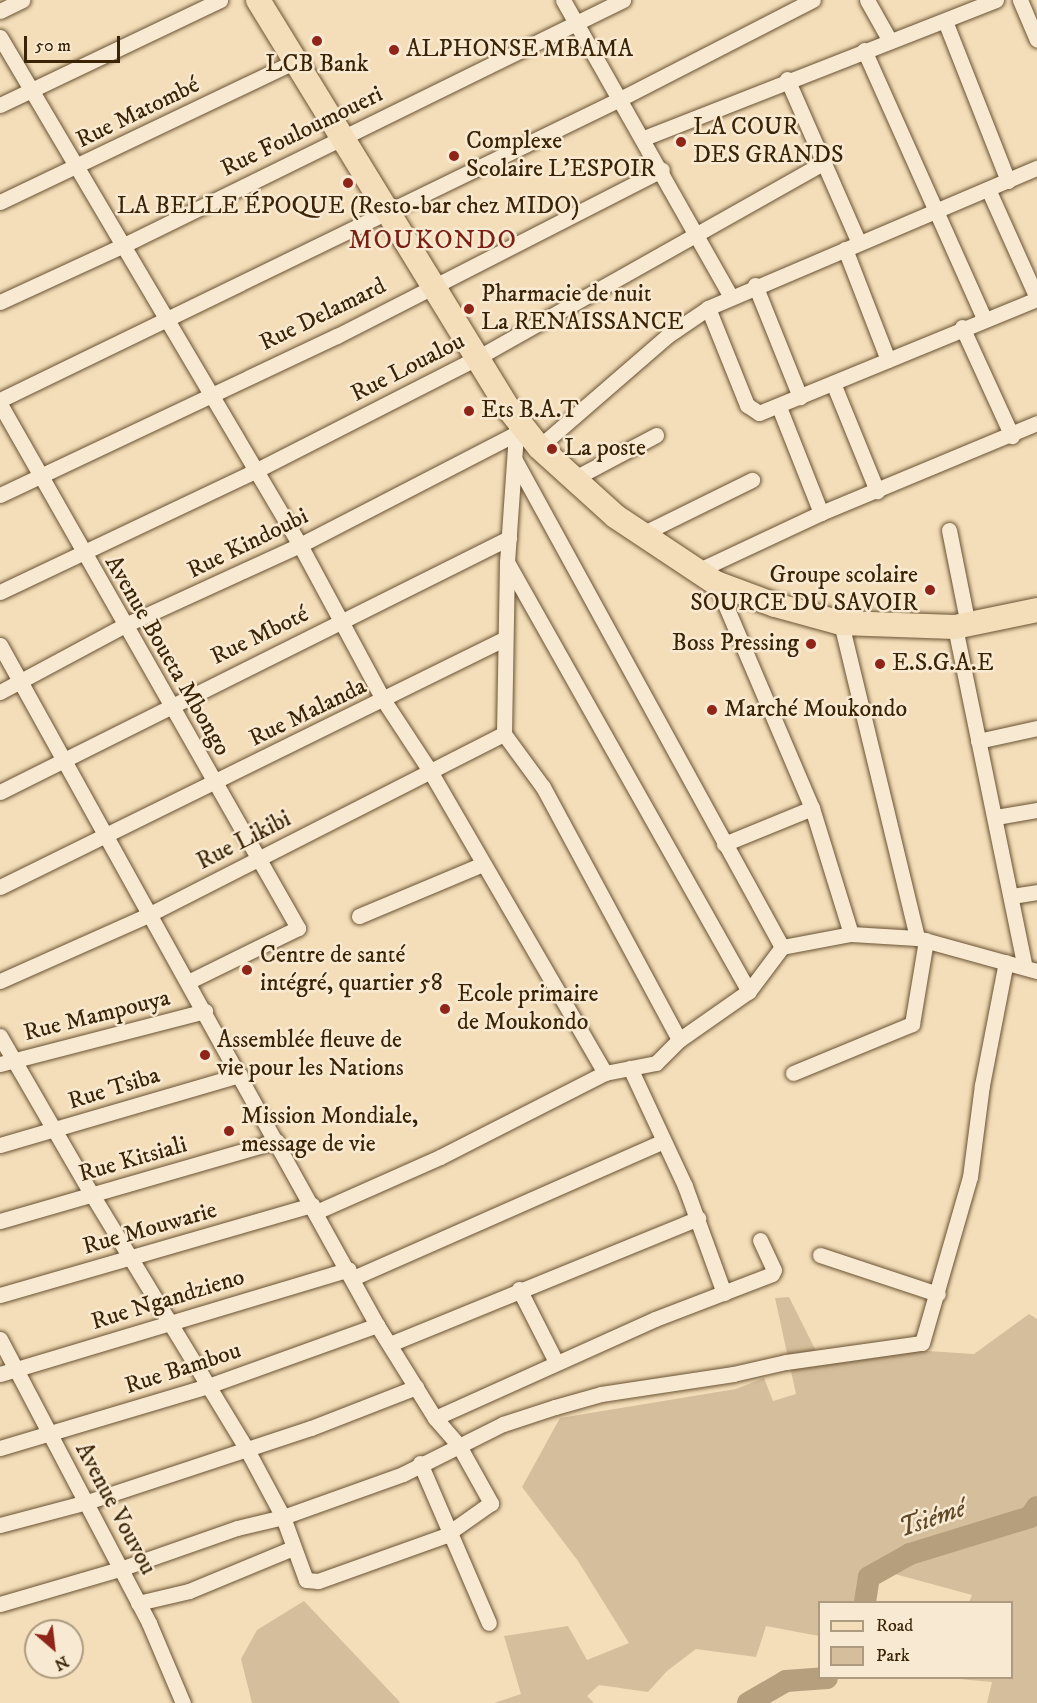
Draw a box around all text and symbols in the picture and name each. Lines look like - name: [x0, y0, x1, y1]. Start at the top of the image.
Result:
- scale bar: [27, 24, 123, 62]
- marker: LCB Bank: [310, 34, 324, 48]
- text: 50 m: [35, 35, 71, 57]
- place label: ALPHONSE MBAMA: [406, 36, 633, 64]
- marker: ALPHONSE MBAMA: [387, 43, 401, 57]
- place label: LCB Bank: [265, 51, 369, 79]
- street label: Rue Matombé: [72, 71, 204, 155]
- street label: Rue Fouloumoueri: [216, 80, 388, 184]
- place label: LA COUR DES GRANDS: [693, 114, 844, 170]
- place label: Complexe Scolaire L'ESPOIR: [466, 128, 656, 184]
- marker: LA COUR DES GRANDS: [674, 135, 688, 149]
- marker: Complexe Scolaire L'ESPOIR: [447, 149, 461, 163]
- marker: LA BELLE ÉPOQUE (Resto-bar chez MIDO): [341, 176, 355, 190]
- place label: LA BELLE ÉPOQUE (Resto-bar chez MIDO): [117, 193, 579, 221]
- district label: MOUKONDO: [349, 225, 517, 257]
- street label: Rue Delamard: [255, 272, 391, 358]
- place label: Pharmacie de nuit La RENAISSANCE: [481, 281, 684, 337]
- marker: Pharmacie de nuit La RENAISSANCE: [462, 302, 476, 316]
- street label: Rue Loualou: [346, 327, 470, 409]
- place label: Ets B.A.T: [481, 397, 579, 425]
- marker: Ets B.A.T: [462, 404, 476, 418]
- place label: La poste: [564, 435, 646, 463]
- marker: La poste: [545, 442, 559, 456]
- street label: Rue Kindoubi: [183, 502, 313, 586]
- street label: Avenue Boueta Mbongo: [98, 551, 236, 761]
- place label: Groupe scolaire SOURCE DU SAVOIR: [690, 562, 918, 618]
- marker: Groupe scolaire SOURCE DU SAVOIR: [923, 583, 937, 597]
- street label: Rue Mboté: [206, 600, 314, 672]
- place label: Boss Pressing: [672, 630, 799, 658]
- marker: Boss Pressing: [804, 637, 818, 651]
- place label: E.S.G.A.E: [892, 650, 994, 678]
- marker: E.S.G.A.E: [873, 657, 887, 671]
- street label: Rue Malanda: [245, 672, 371, 754]
- place label: Marché Moukondo: [724, 696, 907, 724]
- marker: Marché Moukondo: [705, 703, 719, 717]
- street label: Rue Likibi: [192, 805, 296, 877]
- place label: Centre de santé intégré, quartier 58: [260, 942, 443, 998]
- marker: Centre de santé intégré, quartier 58: [238, 961, 256, 979]
- place label: Ecole primaire de Moukondo: [457, 981, 598, 1037]
- street label: Rue Mampouya: [21, 984, 173, 1048]
- marker: Ecole primaire de Moukondo: [438, 1002, 452, 1016]
- place label: Assemblée fleuve de vie pour les Nations: [217, 1027, 404, 1083]
- marker: Assemblée fleuve de vie pour les Nations: [198, 1048, 212, 1062]
- street label: Rue Tsiba: [65, 1061, 163, 1117]
- place label: Mission Mondiale, message de vie: [241, 1103, 418, 1159]
- marker: Mission Mondiale, message de vie: [222, 1124, 236, 1138]
- street label: Rue Kitsiali: [76, 1131, 190, 1189]
- street label: Rue Mouwarie: [80, 1196, 220, 1262]
- street label: Rue Ngandzieno: [88, 1263, 248, 1337]
- street label: Rue Bambou: [121, 1337, 245, 1401]
- street label: Avenue Vouvou: [68, 1438, 162, 1580]
- water label: Tsiémé: [895, 1493, 969, 1545]
- legend: [818, 1601, 1013, 1679]
- text: Road: [876, 1615, 913, 1637]
- north arrow: [24, 1619, 84, 1679]
- text: Park: [876, 1645, 910, 1667]
- text: N: [51, 1651, 72, 1675]

